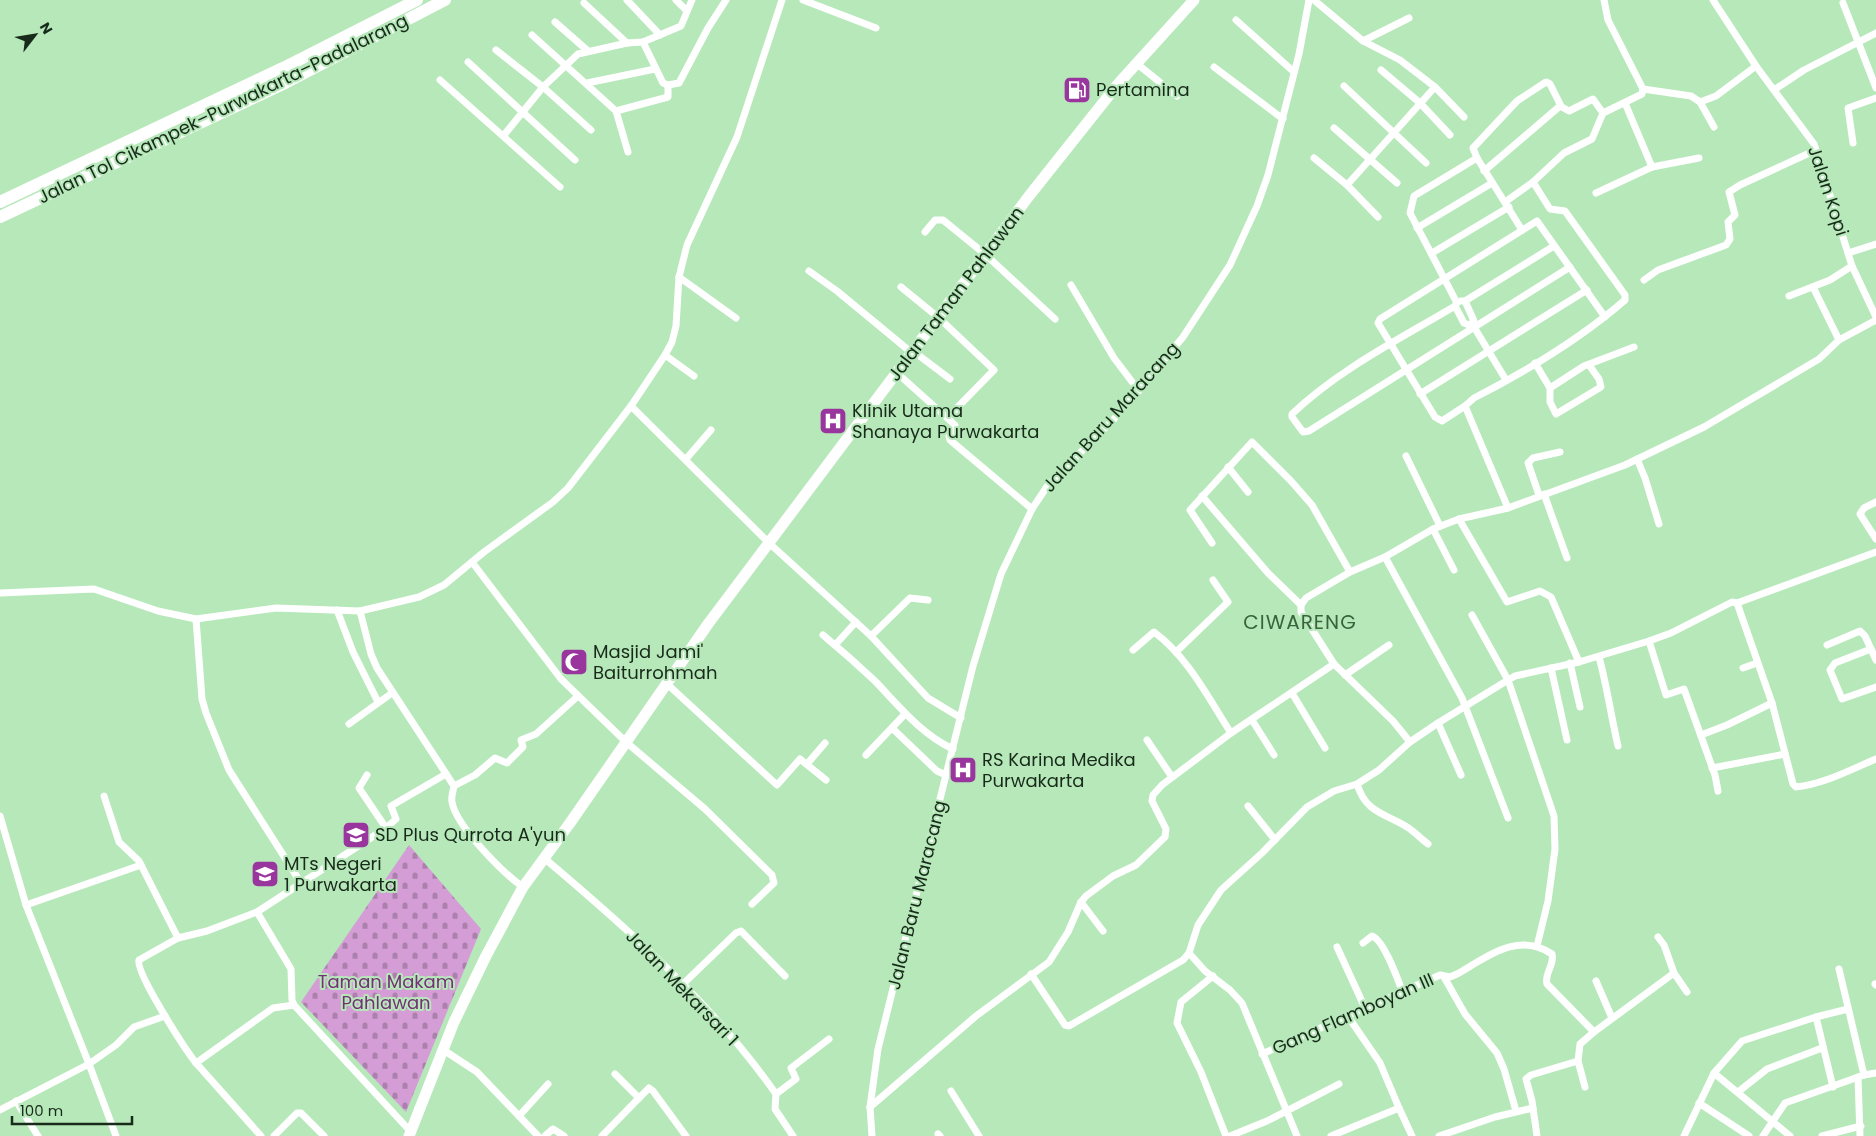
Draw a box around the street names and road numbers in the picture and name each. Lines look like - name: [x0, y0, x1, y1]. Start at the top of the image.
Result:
- street label: Jalan Tol Cikampek–Purwakarta–Padalarang: [34, 8, 412, 209]
- street label: Jalan Kopi: [1802, 143, 1855, 239]
- street label: Jalan Taman Pahlawan: [882, 201, 1030, 386]
- street label: Jalan Baru Maracang: [1036, 336, 1185, 497]
- street label: Jalan Baru Maracang: [881, 798, 952, 992]
- street label: Jalan Mekarsari 1: [620, 924, 744, 1051]
- street label: Gang Flamboyan III: [1268, 967, 1438, 1060]

